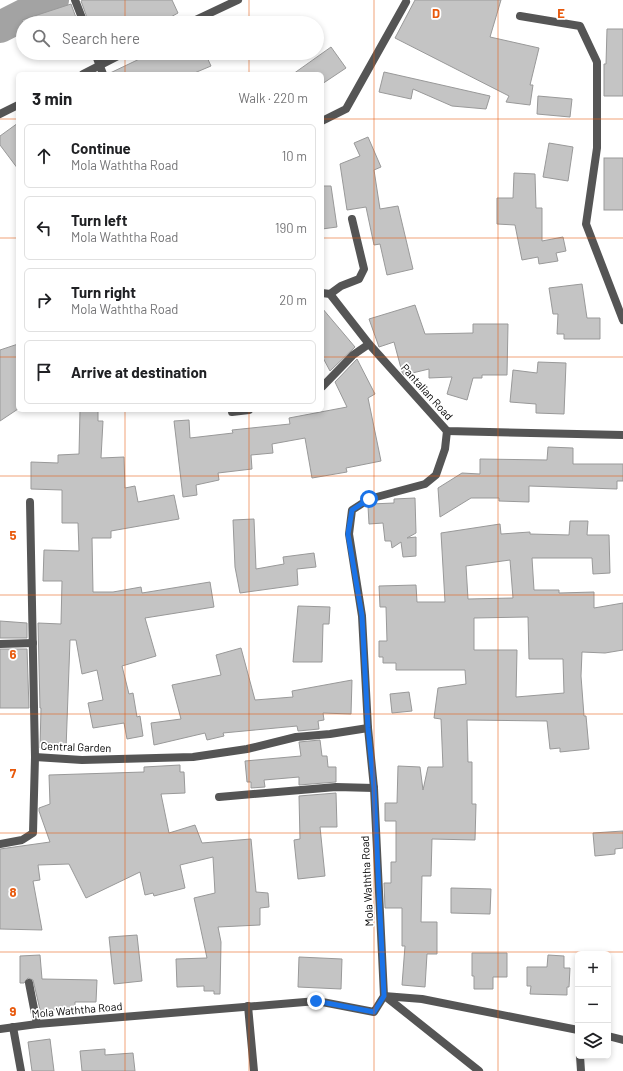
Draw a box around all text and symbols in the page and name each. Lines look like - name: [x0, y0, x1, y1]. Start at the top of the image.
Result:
- text: D: [432, 5, 440, 21]
- text: E: [557, 5, 565, 21]
- search box: [16, 16, 324, 60]
- icon: search: [30, 27, 52, 49]
- text: Search here: [62, 29, 140, 47]
- text: 3 min: [32, 88, 72, 108]
- text: Walk · 220 m: [238, 90, 308, 106]
- text: Continue: [71, 139, 131, 157]
- icon: ahead: [33, 145, 55, 167]
- text: 10 m: [282, 148, 307, 164]
- text: Mola Waththa Road: [71, 157, 178, 173]
- text: Turn left: [71, 211, 127, 229]
- icon: left: [33, 217, 55, 239]
- text: 190 m: [275, 220, 307, 236]
- text: Mola Waththa Road: [71, 229, 178, 245]
- text: Turn right: [71, 283, 136, 301]
- icon: right: [33, 289, 55, 311]
- text: 20 m: [279, 292, 307, 308]
- text: Mola Waththa Road: [71, 301, 178, 317]
- icon: arrive: [33, 361, 55, 383]
- street label: Pantalian Road: [399, 361, 456, 422]
- text: Arrive at destination: [71, 363, 207, 381]
- route start: [360, 490, 378, 508]
- text: 5: [9, 527, 17, 543]
- text: 6: [10, 646, 17, 662]
- street label: Central Garden: [40, 739, 112, 754]
- text: 7: [10, 765, 17, 781]
- street label: Mola Waththa Road: [358, 835, 375, 927]
- text: 8: [9, 884, 17, 900]
- map controls: [575, 951, 611, 1059]
- button: +: [575, 951, 611, 987]
- button: −: [575, 987, 611, 1023]
- route end: [307, 992, 325, 1010]
- street label: Mola Waththa Road: [31, 999, 123, 1020]
- text: 9: [10, 1003, 17, 1019]
- button: layers: [575, 1023, 611, 1059]

